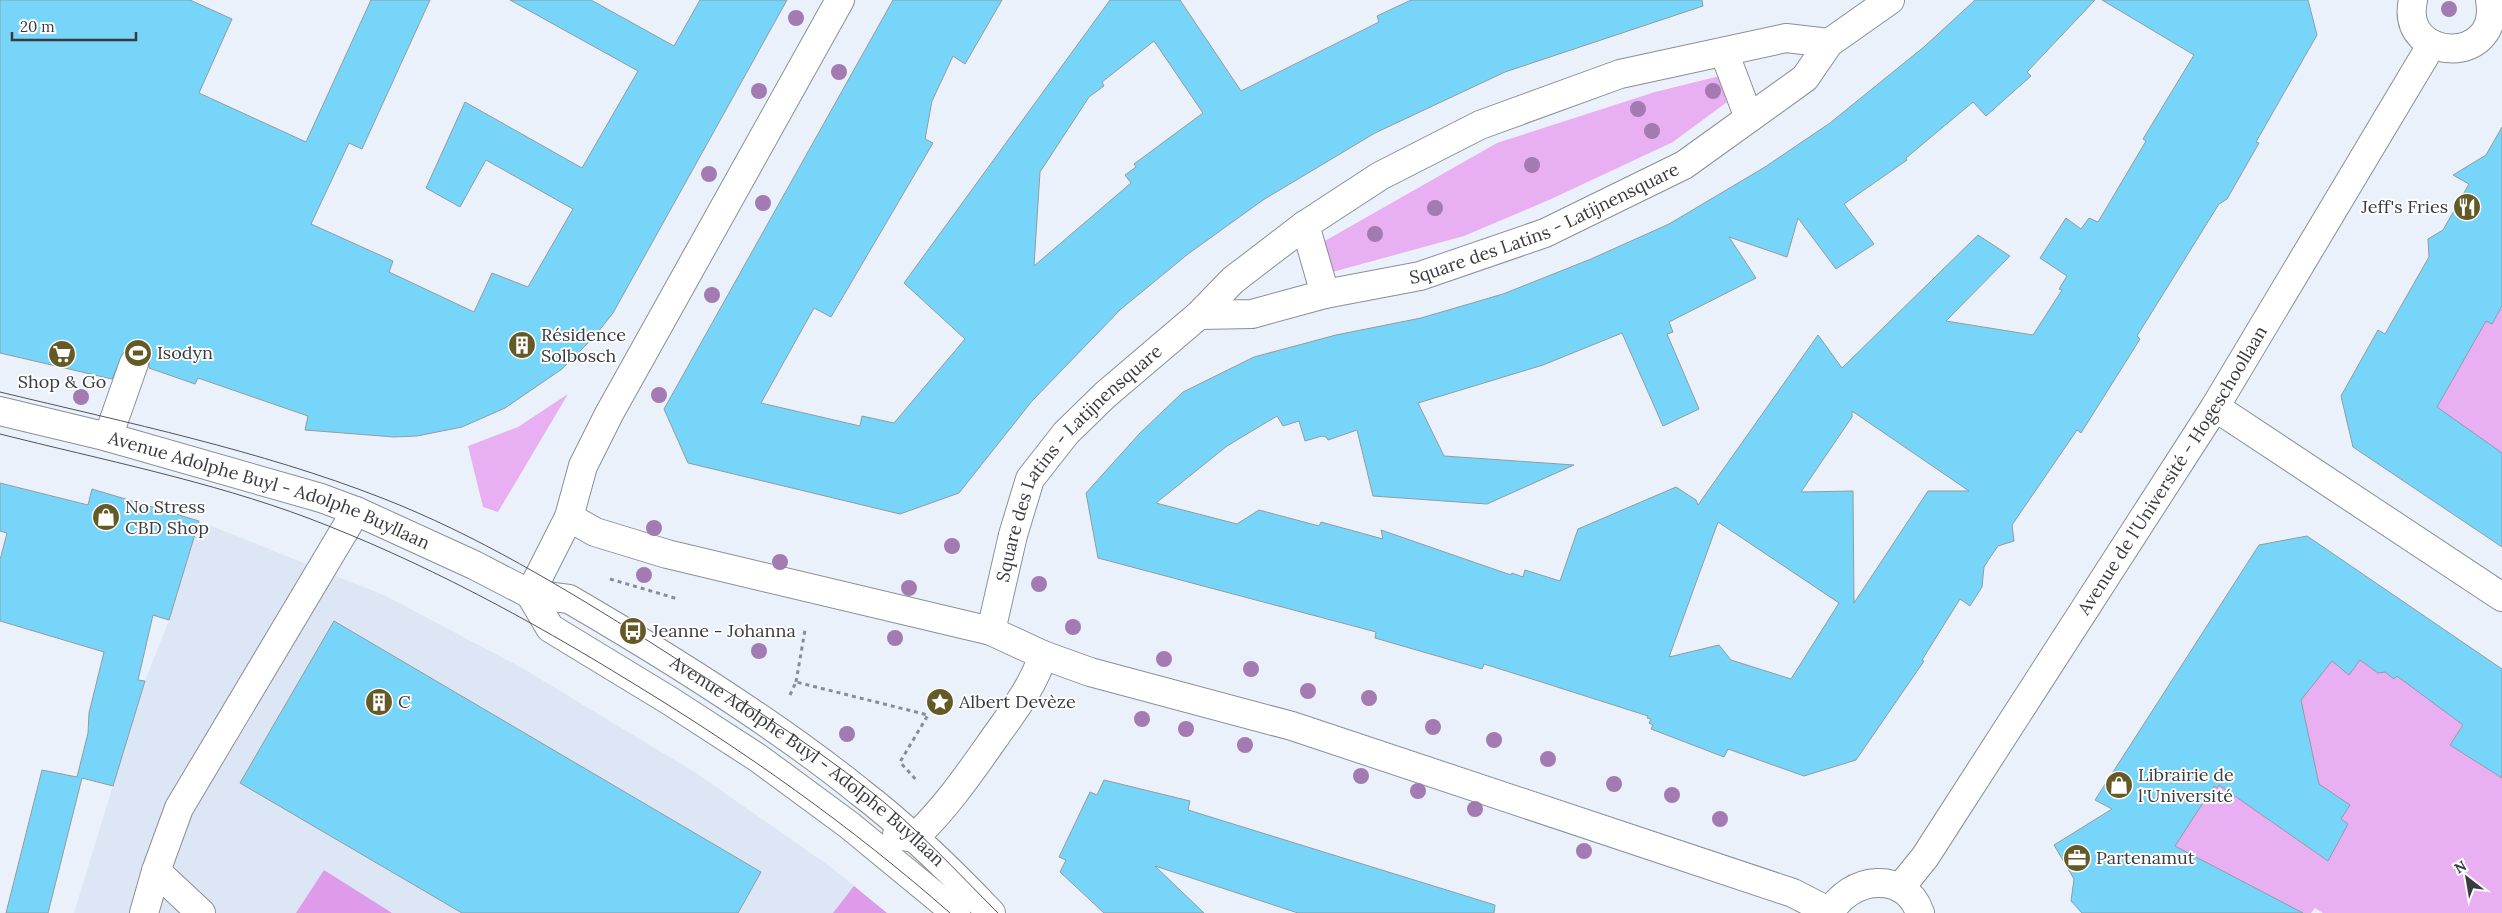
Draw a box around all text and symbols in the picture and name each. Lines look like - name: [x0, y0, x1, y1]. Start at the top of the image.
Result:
- scale bar: [12, 10, 136, 42]
- text: 20 m: [20, 17, 55, 36]
- street label: Square des Latins - Latijnensquare: [1407, 157, 1683, 289]
- restaurant icon: Jeff's Fries: [2452, 192, 2482, 222]
- place label: Jeff's Fries: [2360, 195, 2448, 218]
- street label: Avenue de l'Université - Hogeschoollaan: [2072, 321, 2272, 620]
- place label: Résidence Solbosch: [541, 323, 626, 367]
- building icon: Résidence Solbosch: [507, 330, 537, 360]
- sports icon: Isodyn: [123, 338, 153, 368]
- supermarket icon: Shop & Go: [47, 339, 77, 369]
- street label: Square des Latins - Latijnensquare: [991, 339, 1167, 584]
- place label: Isodyn: [157, 341, 213, 364]
- place label: Shop & Go: [18, 370, 106, 393]
- street label: Avenue Adolphe Buyl - Adolphe Buyllaan: [105, 425, 434, 554]
- place label: No Stress CBD Shop: [125, 495, 209, 539]
- shop icon: No Stress CBD Shop: [91, 502, 121, 532]
- bus stop icon: Jeanne - Johanna: [618, 616, 648, 646]
- place label: Jeanne - Johanna: [651, 619, 796, 642]
- street label: Avenue Adolphe Buyl - Adolphe Buyllaan: [665, 650, 950, 871]
- building icon: C: [364, 687, 394, 717]
- place icon: Albert Devèze: [925, 687, 955, 717]
- place label: C: [398, 690, 411, 713]
- place label: Albert Devèze: [958, 690, 1076, 713]
- place label: Librairie de l'Université: [2138, 763, 2234, 807]
- shop icon: Librairie de l'Université: [2104, 770, 2134, 800]
- office icon: Partenamut: [2062, 843, 2092, 873]
- place label: Partenamut: [2096, 846, 2195, 869]
- north arrow: [2442, 853, 2492, 903]
- text: N: [2451, 856, 2470, 877]

